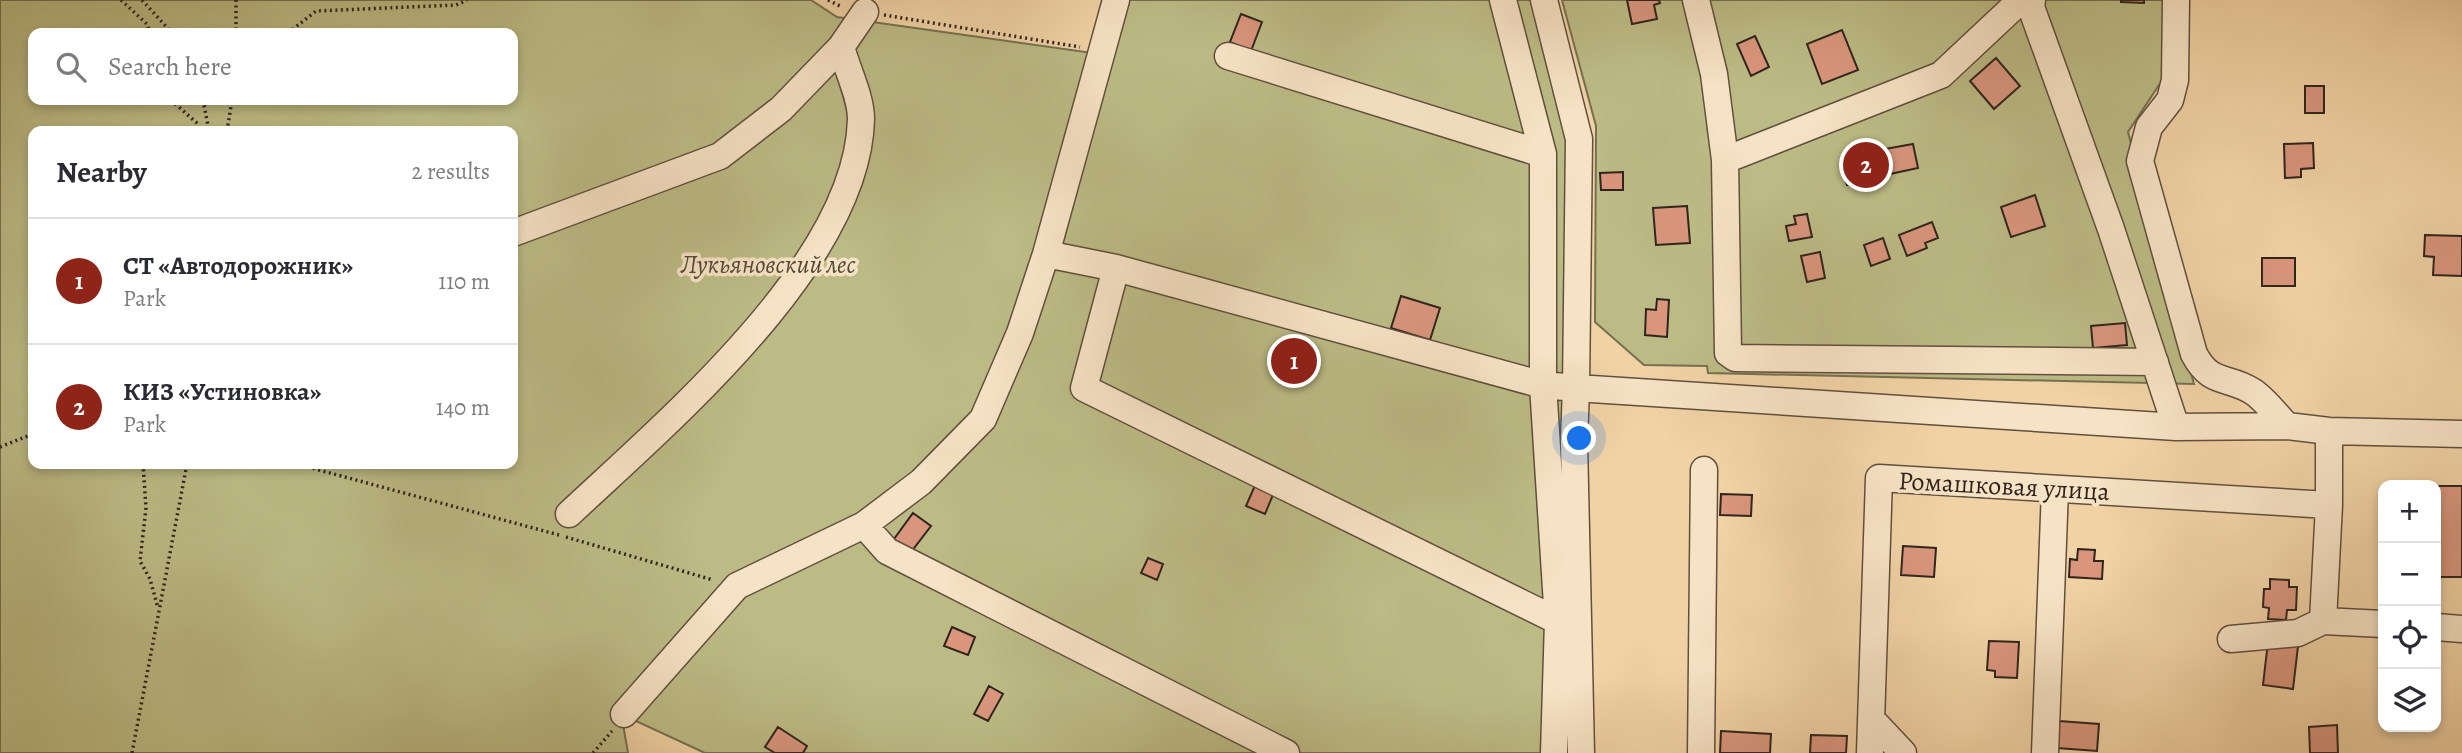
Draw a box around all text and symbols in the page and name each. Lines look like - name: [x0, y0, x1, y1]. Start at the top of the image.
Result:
- search box: [28, 28, 518, 105]
- icon: search: [52, 48, 90, 86]
- text: Search here: [108, 49, 232, 84]
- pin: 2: [1843, 139, 1889, 191]
- text: Nearby: [56, 152, 147, 192]
- text: 2 results: [412, 156, 490, 187]
- park label: Лукьяновский лес: [679, 247, 856, 282]
- text: СТ «Автодорожник»: [123, 248, 353, 283]
- text: 1: [75, 266, 83, 297]
- text: 110 m: [438, 266, 490, 297]
- text: Park: [123, 283, 166, 314]
- pin: 1: [1271, 335, 1317, 387]
- text: КИЗ «Устиновка»: [123, 374, 321, 409]
- text: 2: [73, 392, 85, 423]
- text: 140 m: [436, 392, 490, 423]
- text: Park: [123, 409, 166, 440]
- your location: [1562, 421, 1596, 455]
- street label: Ромашковая улица: [1897, 463, 2111, 509]
- map controls: [2378, 480, 2441, 732]
- button: +: [2378, 480, 2441, 543]
- button: −: [2378, 543, 2441, 606]
- button: locate: [2378, 606, 2441, 669]
- button: layers: [2378, 669, 2441, 732]

